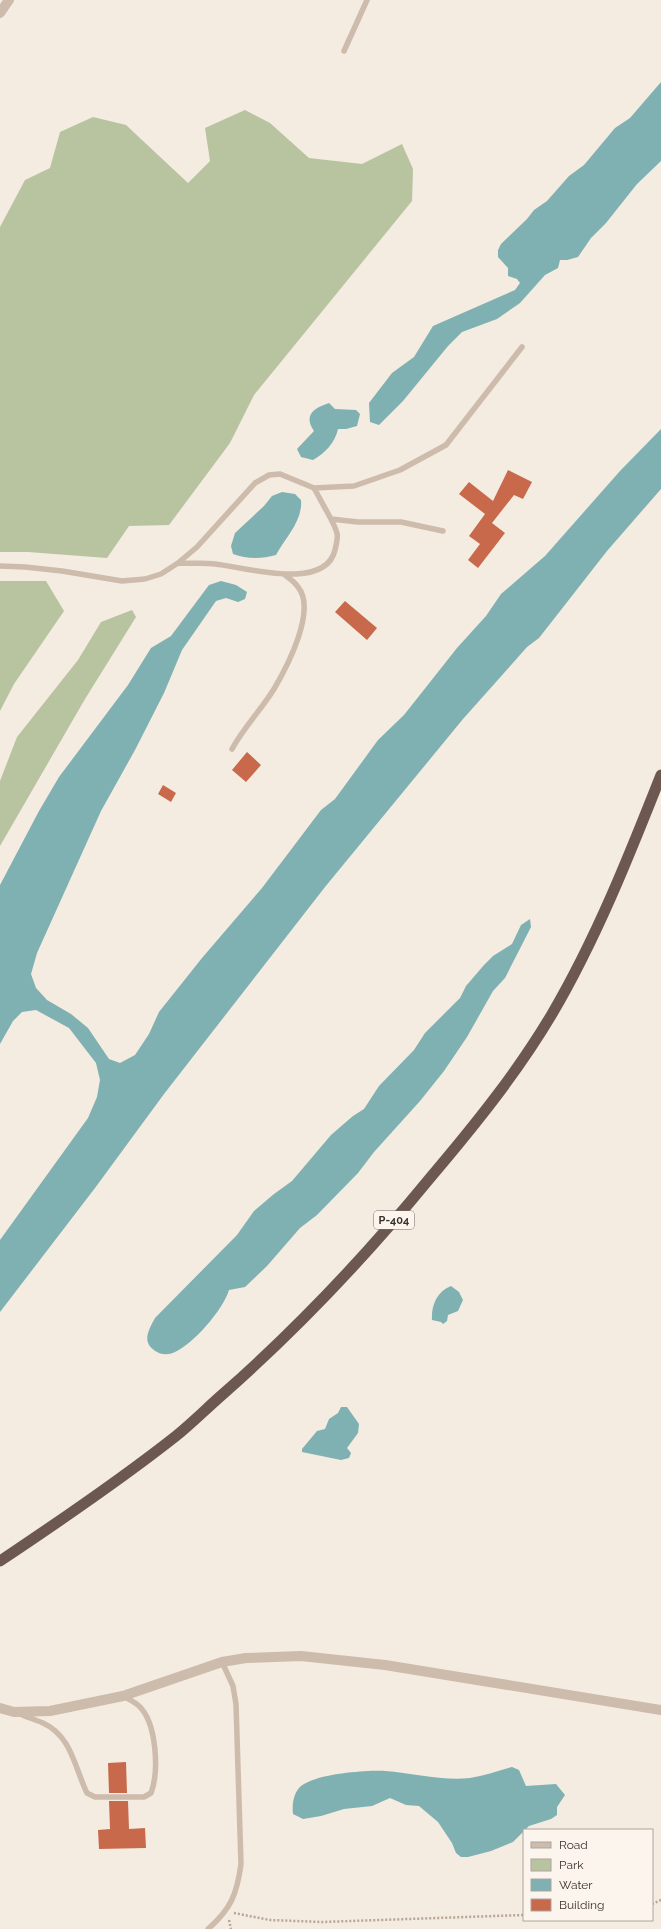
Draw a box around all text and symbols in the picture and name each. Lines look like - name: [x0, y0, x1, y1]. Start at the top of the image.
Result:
- road number: Р-404: [374, 1211, 414, 1229]
- legend: [523, 1829, 653, 1921]
- text: Road: [559, 1838, 588, 1852]
- text: Park: [559, 1858, 584, 1872]
- text: Water: [559, 1878, 593, 1892]
- text: Building: [559, 1898, 605, 1912]

